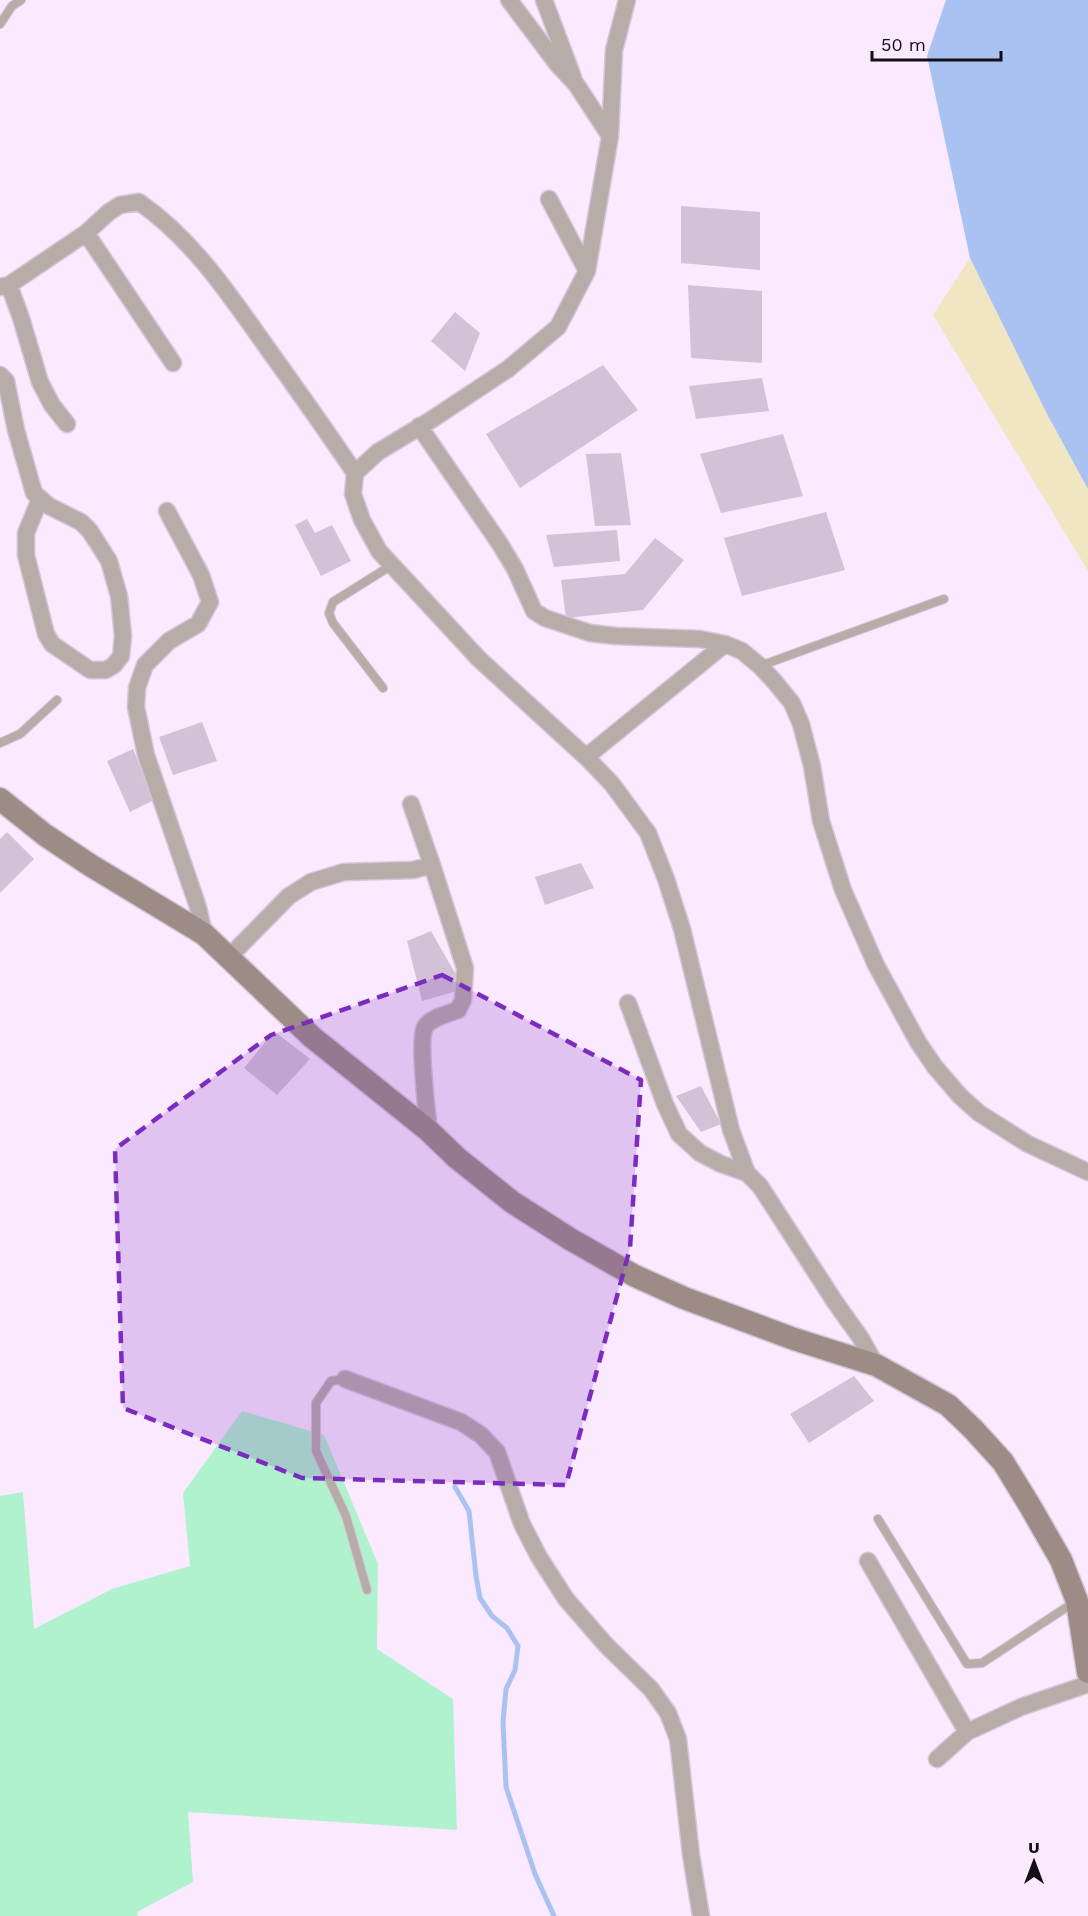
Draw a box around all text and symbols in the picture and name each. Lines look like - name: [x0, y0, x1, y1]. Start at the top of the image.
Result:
- scale bar: [872, 24, 1001, 62]
- text: 50 m: [881, 34, 926, 55]
- north arrow: [1004, 1832, 1064, 1892]
- text: U: [1028, 1838, 1040, 1857]

